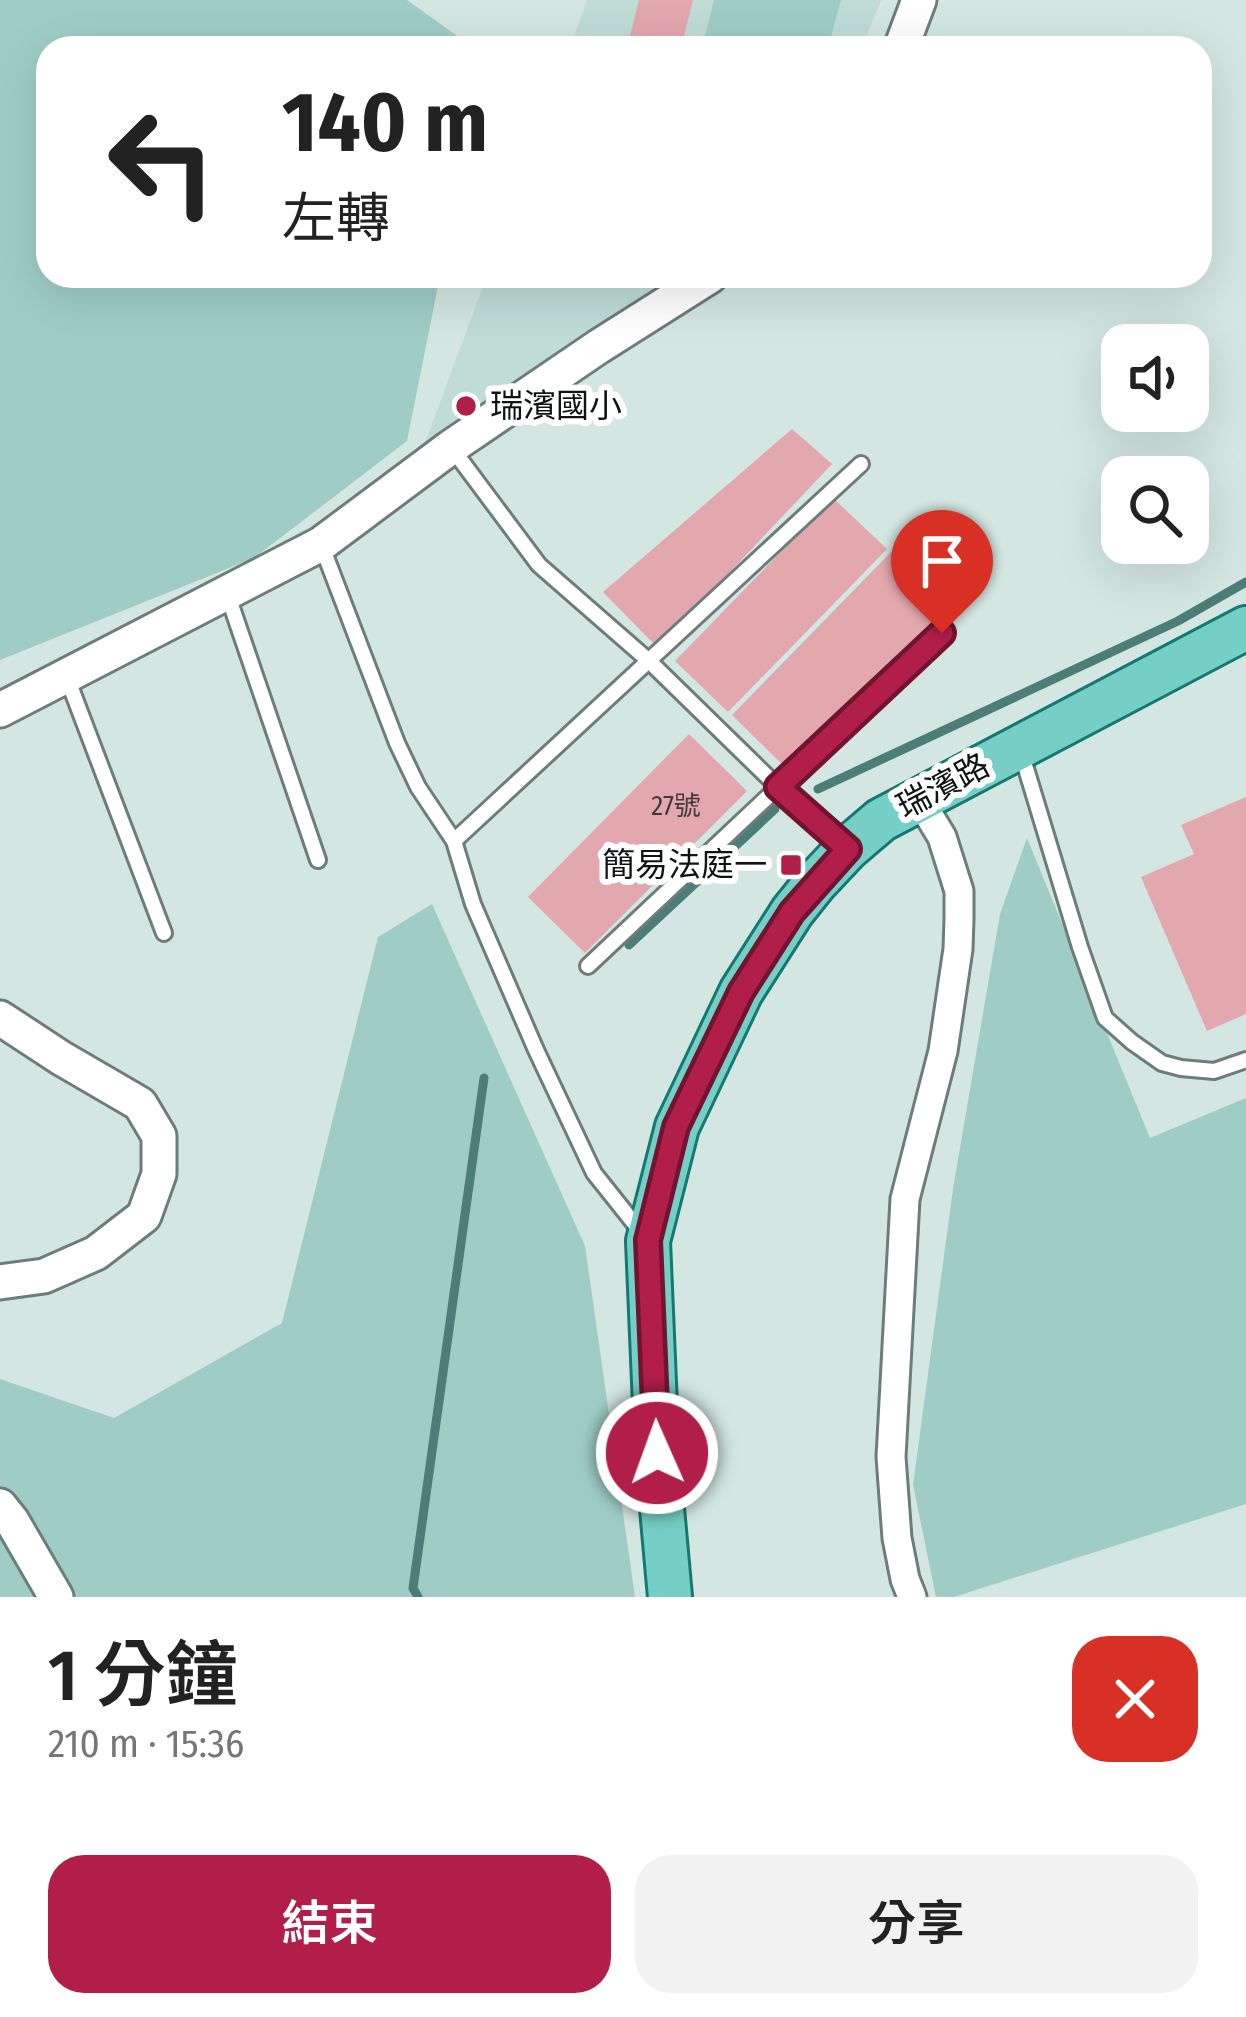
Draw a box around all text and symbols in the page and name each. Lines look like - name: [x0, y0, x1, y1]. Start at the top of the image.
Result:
- text: 140 m: [282, 72, 488, 173]
- icon: left: [84, 84, 240, 240]
- text: 左轉: [282, 187, 390, 251]
- map controls: [1101, 324, 1209, 564]
- button: sound: [1101, 324, 1209, 432]
- place label: 瑞濱國小: [490, 386, 622, 426]
- marker: 瑞濱國小: [453, 393, 479, 419]
- button: search: [1101, 456, 1209, 564]
- pin: [891, 510, 993, 633]
- icon: arrive: [909, 528, 975, 594]
- street label: 瑞濱路: [890, 745, 996, 827]
- house number: 27號: [651, 790, 701, 822]
- place label: 簡易法庭一: [602, 845, 767, 885]
- marker: 簡易法庭一: [778, 852, 804, 878]
- position arrow: [594, 1390, 720, 1516]
- text: 1 分鐘: [48, 1633, 237, 1719]
- button: close: [1072, 1636, 1198, 1762]
- text: 210 m · 15:36: [48, 1721, 244, 1767]
- button: 結束: [48, 1855, 611, 1993]
- button: 分享: [635, 1855, 1198, 1993]

